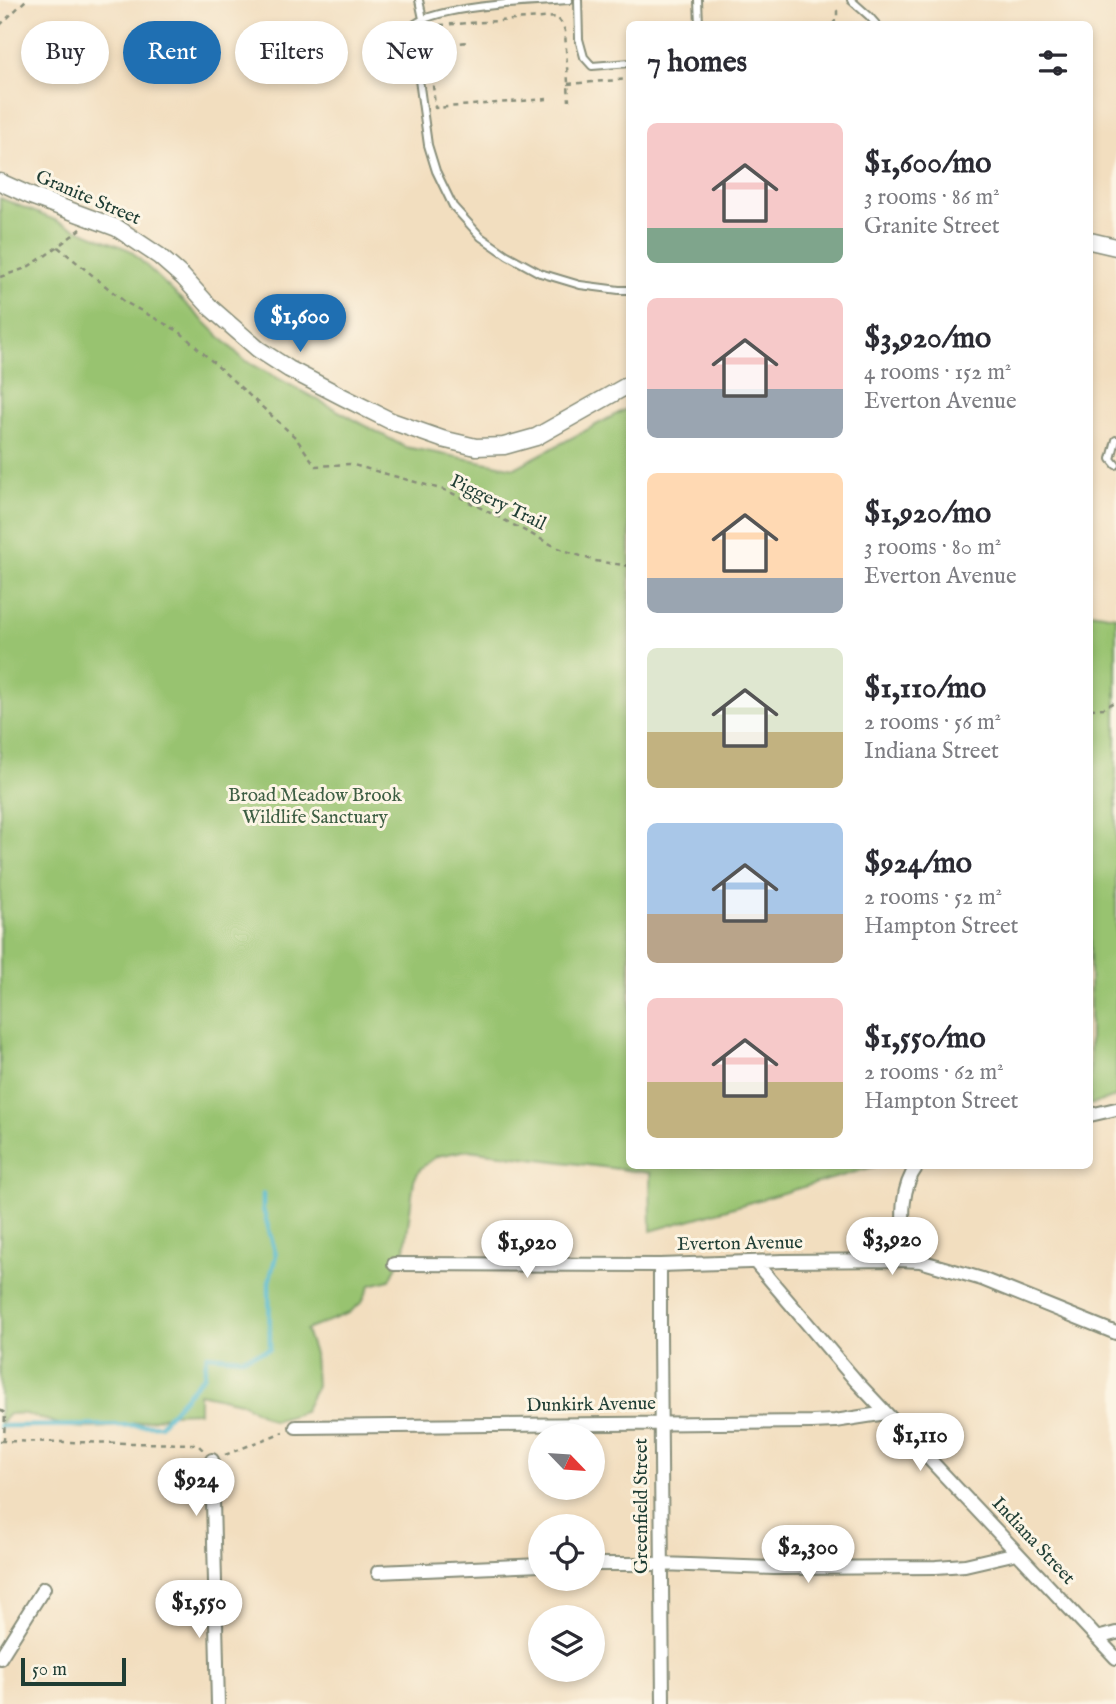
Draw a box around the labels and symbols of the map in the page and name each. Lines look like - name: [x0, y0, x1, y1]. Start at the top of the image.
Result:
- street label: Granite Street: [32, 165, 145, 231]
- pin: $1,600: [243, 294, 357, 354]
- street label: Piggery Trail: [446, 469, 551, 537]
- park label: Broad Meadow Brook Wildlife Sanctuary: [228, 784, 403, 830]
- pin: $3,920: [835, 1218, 949, 1277]
- pin: $1,920: [470, 1220, 584, 1280]
- street label: Everton Avenue: [677, 1231, 803, 1257]
- street label: Dunkirk Avenue: [526, 1392, 656, 1418]
- pin: $1,110: [863, 1414, 977, 1473]
- north arrow: [528, 1423, 606, 1500]
- street label: Greenfield Street: [630, 1438, 654, 1574]
- pin: $924: [155, 1458, 237, 1518]
- street label: Indiana Street: [986, 1492, 1080, 1590]
- pin: $2,300: [751, 1526, 865, 1585]
- pin: $1,550: [142, 1580, 256, 1640]
- scale bar: [21, 1655, 126, 1687]

